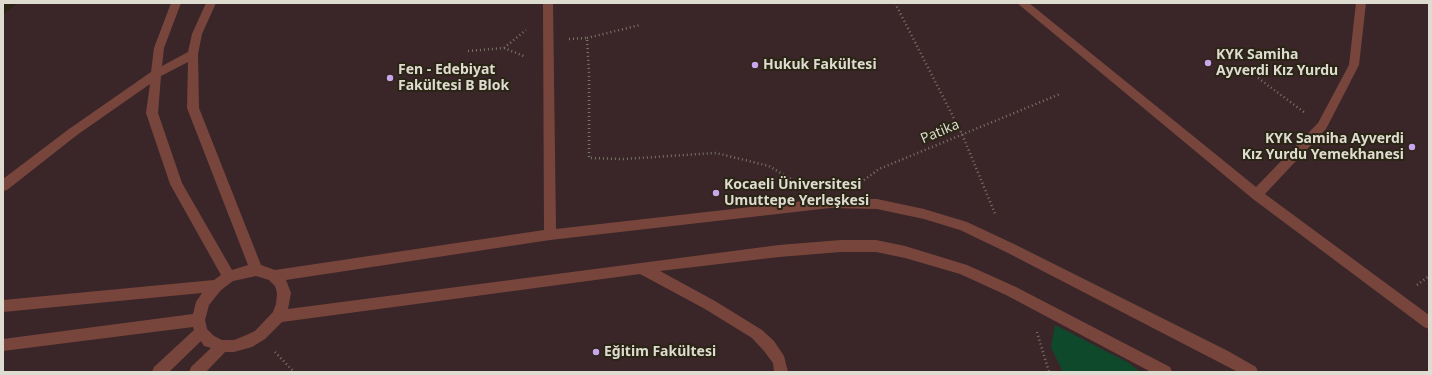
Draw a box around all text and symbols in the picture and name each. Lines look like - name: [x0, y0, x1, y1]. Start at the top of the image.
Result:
- place label: KYK Samiha Ayverdi Kız Yurdu: [1216, 47, 1338, 80]
- place label: Hukuk Fakültesi: [763, 57, 877, 73]
- marker: KYK Samiha Ayverdi Kız Yurdu: [1203, 58, 1213, 68]
- marker: Hukuk Fakültesi: [750, 60, 760, 70]
- place label: Fen - Edebiyat Fakültesi B Blok: [398, 62, 509, 94]
- marker: Fen - Edebiyat Fakültesi B Blok: [385, 73, 395, 83]
- street label: Patika: [918, 116, 962, 148]
- place label: KYK Samiha Ayverdi Kız Yurdu Yemekhanesi: [1242, 131, 1404, 164]
- marker: KYK Samiha Ayverdi Kız Yurdu Yemekhanesi: [1407, 142, 1417, 152]
- place label: Kocaeli Üniversitesi Umuttepe Yerleşkesi: [724, 177, 869, 210]
- marker: Kocaeli Üniversitesi Umuttepe Yerleşkesi: [711, 188, 721, 198]
- place label: Eğitim Fakültesi: [604, 344, 716, 360]
- marker: Eğitim Fakültesi: [591, 347, 601, 357]

